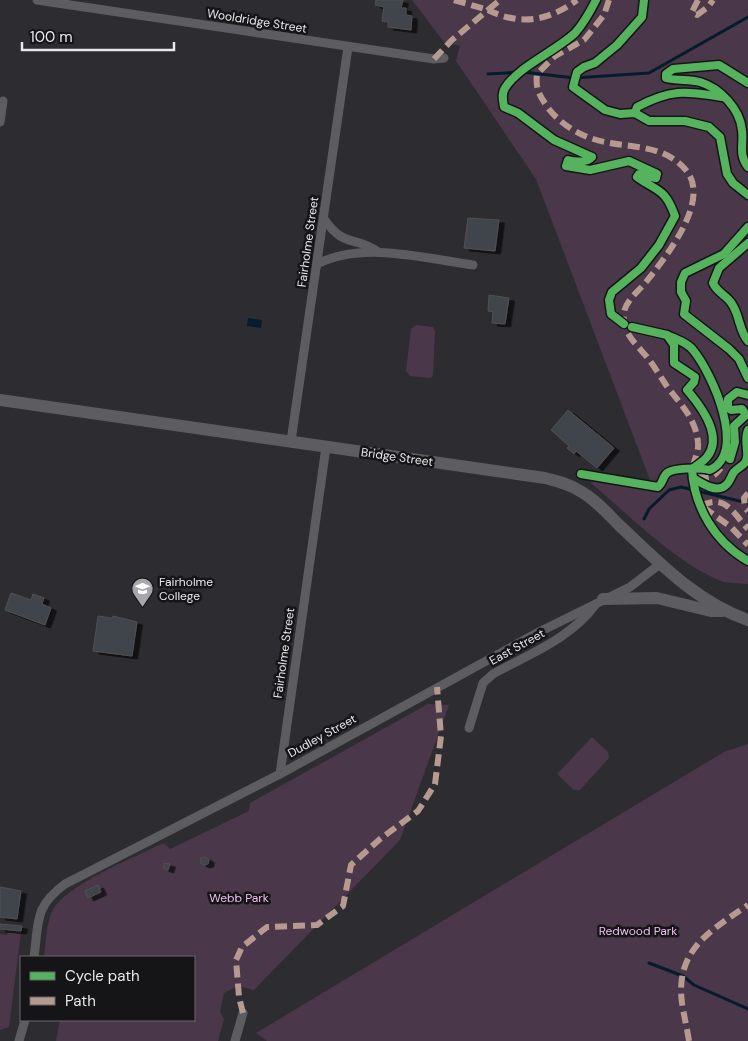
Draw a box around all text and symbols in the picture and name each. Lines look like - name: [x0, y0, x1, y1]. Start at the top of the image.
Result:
- street label: Wooldridge Street: [206, 5, 308, 37]
- scale bar: [22, 20, 175, 52]
- text: 100 m: [30, 27, 73, 47]
- street label: Fairholme Street: [294, 195, 322, 288]
- street label: Bridge Street: [360, 444, 434, 470]
- place label: Fairholme College: [159, 574, 213, 604]
- school or university icon: Fairholme College: [131, 577, 155, 608]
- street label: Fairholme Street: [270, 606, 298, 699]
- street label: East Street: [486, 625, 548, 669]
- street label: Dudley Street: [285, 710, 359, 761]
- park label: Webb Park: [209, 890, 269, 906]
- park label: Redwood Park: [599, 923, 677, 939]
- legend: [20, 956, 195, 1021]
- text: Cycle path: [65, 966, 140, 986]
- text: Path: [65, 991, 96, 1011]

